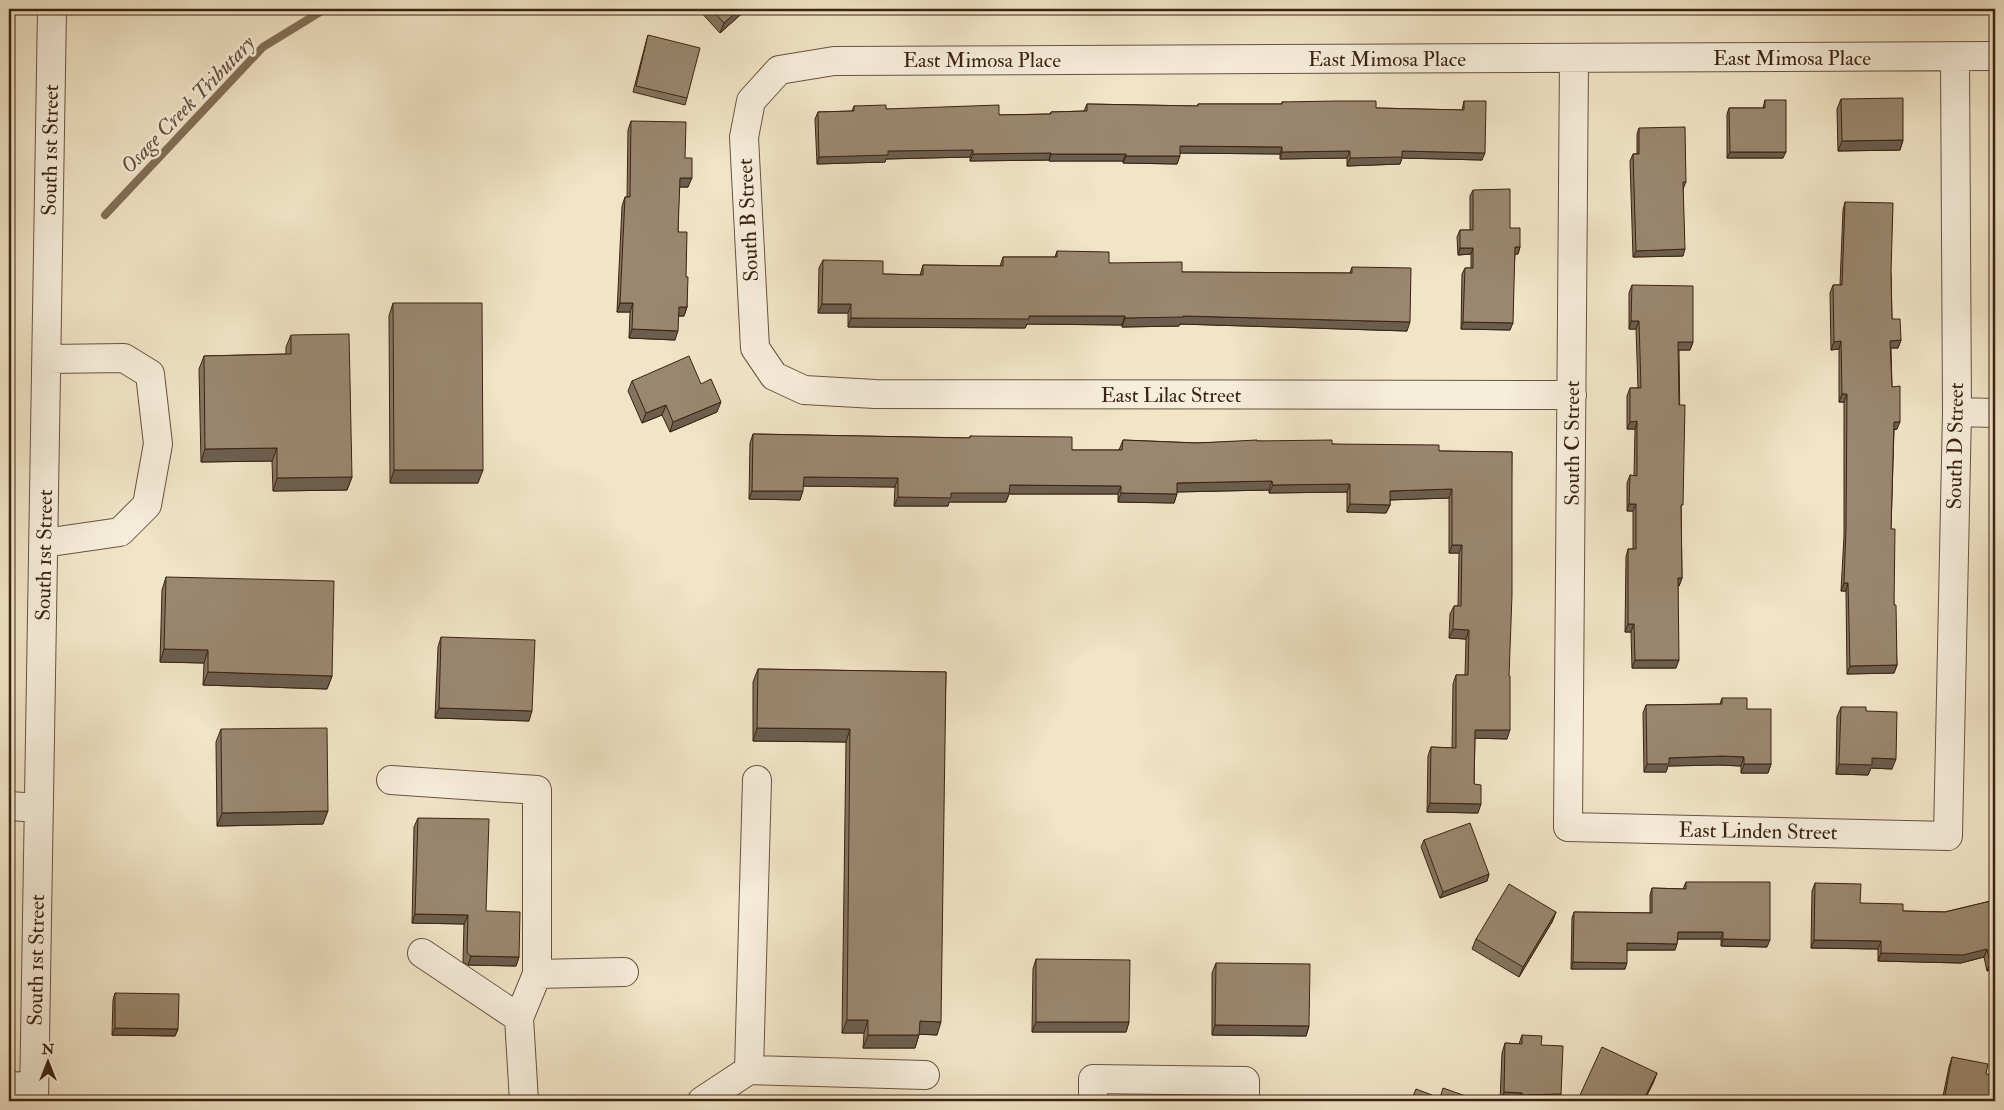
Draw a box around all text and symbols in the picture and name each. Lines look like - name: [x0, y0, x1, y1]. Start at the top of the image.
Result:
- water label: Osage Creek Tributary: [114, 29, 261, 180]
- street label: East Mimosa Place: [1713, 45, 1871, 72]
- street label: East Mimosa Place: [1308, 46, 1466, 73]
- street label: East Mimosa Place: [903, 47, 1061, 74]
- street label: South 1st Street: [36, 84, 65, 216]
- street label: South B Street: [732, 157, 765, 282]
- street label: South C Street: [1559, 380, 1586, 506]
- street label: East Lilac Street: [1101, 382, 1241, 409]
- street label: South D Street: [1941, 382, 1970, 510]
- street label: South 1st Street: [30, 489, 59, 621]
- street label: East Linden Street: [1678, 817, 1838, 846]
- street label: South 1st Street: [22, 894, 51, 1026]
- north arrow: [22, 1038, 72, 1088]
- text: N: [41, 1041, 55, 1058]

